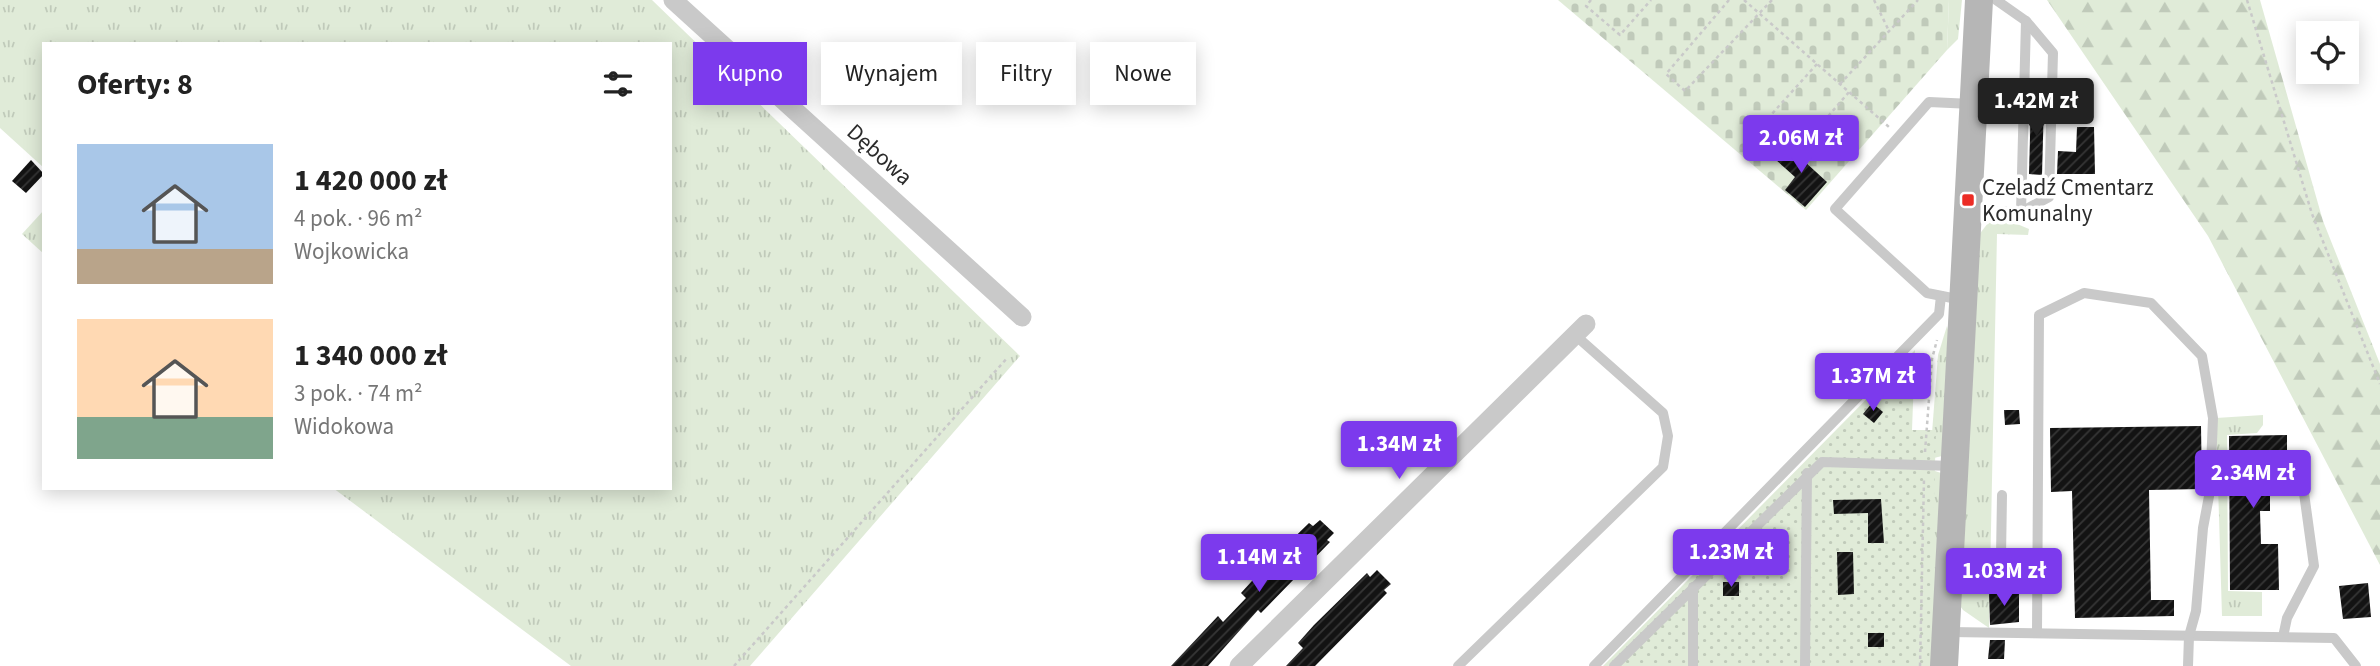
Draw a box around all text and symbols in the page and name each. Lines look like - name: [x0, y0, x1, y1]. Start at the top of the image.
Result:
- map controls: [2296, 21, 2359, 84]
- button: locate: [2296, 21, 2359, 84]
- chip: Kupno: [693, 42, 807, 105]
- chip: Wynajem: [821, 42, 962, 105]
- chip: Filtry: [976, 42, 1076, 105]
- chip: Nowe: [1090, 42, 1196, 105]
- text: Oferty: 8: [77, 63, 193, 106]
- icon: filters: [599, 65, 637, 103]
- pin: 1.42M zł: [1964, 78, 2108, 138]
- text: 1.42M zł: [1994, 84, 2078, 117]
- street label: Dębowa: [839, 116, 920, 193]
- pin: 2.06M zł: [1729, 116, 1873, 175]
- text: 2.06M zł: [1759, 121, 1843, 154]
- text: 1 420 000 zł: [294, 159, 447, 202]
- place label: Czeladź Cmentarz Komunalny: [1982, 171, 2154, 230]
- icon: home: [133, 172, 217, 256]
- marker: Czeladź Cmentarz Komunalny: [1960, 192, 1976, 208]
- text: 4 pok. · 96 m²: [294, 202, 423, 235]
- text: Wojkowicka: [294, 235, 409, 268]
- text: 1 340 000 zł: [294, 334, 447, 377]
- icon: home: [133, 347, 217, 431]
- pin: 1.37M zł: [1801, 354, 1945, 413]
- text: 1.37M zł: [1831, 359, 1915, 392]
- text: 3 pok. · 74 m²: [294, 377, 423, 410]
- text: Widokowa: [294, 410, 394, 443]
- pin: 1.34M zł: [1327, 421, 1471, 481]
- text: 1.34M zł: [1357, 427, 1441, 460]
- pin: 2.34M zł: [2181, 450, 2325, 510]
- text: 2.34M zł: [2211, 456, 2295, 489]
- pin: 1.23M zł: [1659, 530, 1803, 589]
- pin: 1.14M zł: [1187, 534, 1331, 594]
- text: 1.23M zł: [1689, 535, 1773, 568]
- text: 1.14M zł: [1217, 540, 1301, 573]
- pin: 1.03M zł: [1932, 548, 2076, 608]
- text: 1.03M zł: [1962, 554, 2046, 587]

